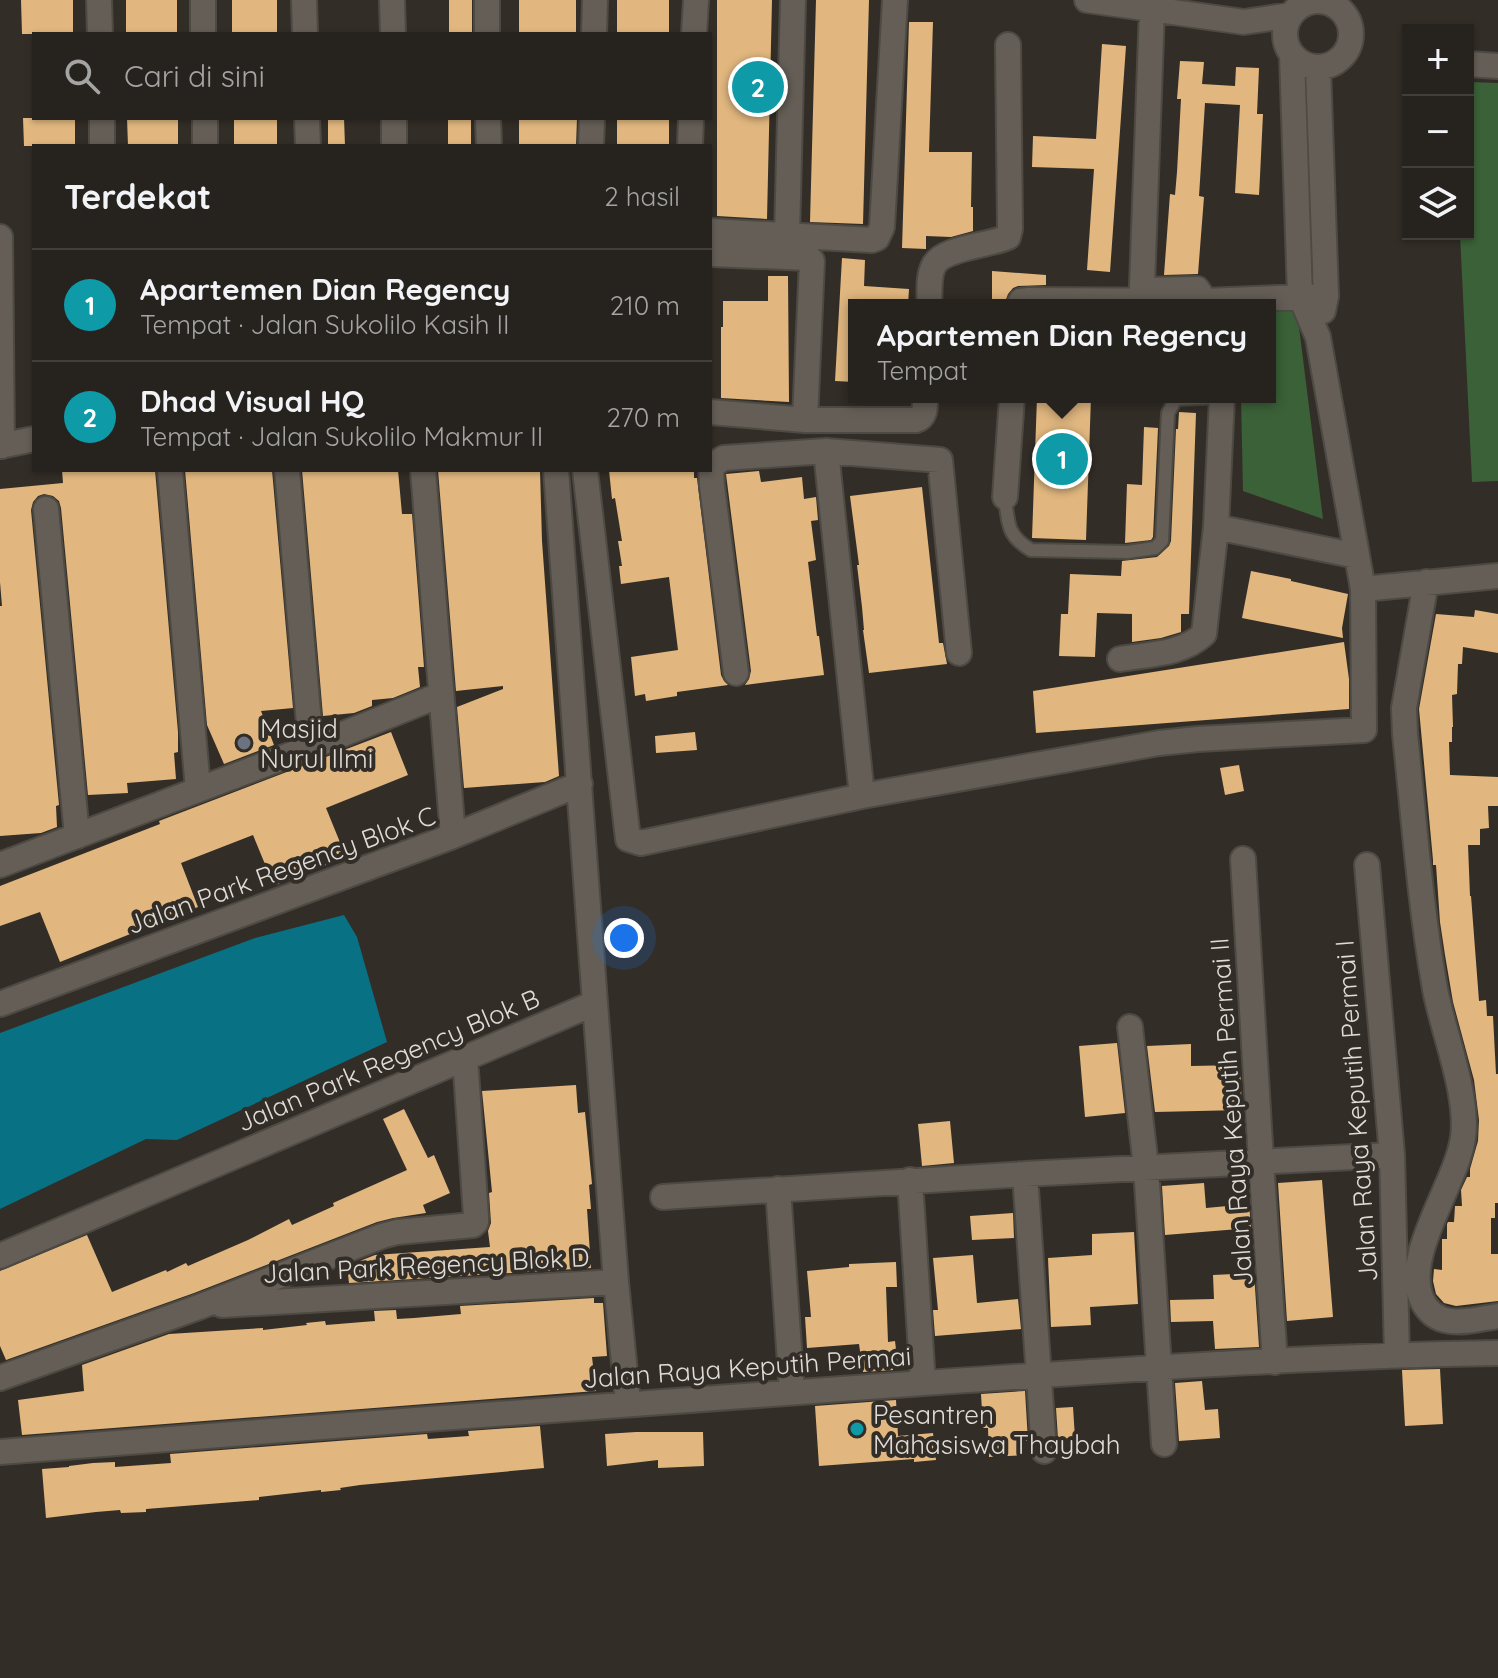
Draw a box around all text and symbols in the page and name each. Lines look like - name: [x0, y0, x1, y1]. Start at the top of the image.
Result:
- map controls: [1402, 24, 1474, 240]
- button: +: [1402, 24, 1474, 96]
- search box: [32, 32, 712, 120]
- icon: search: [60, 54, 104, 98]
- text: Cari di sini: [124, 57, 265, 95]
- pin: 2: [732, 57, 784, 117]
- button: −: [1402, 96, 1474, 168]
- button: layers: [1402, 168, 1474, 240]
- text: Terdekat: [64, 175, 211, 218]
- text: 2 hasil: [604, 180, 680, 213]
- text: Apartemen Dian Regency: [140, 270, 510, 308]
- text: 1: [85, 289, 95, 322]
- text: 210 m: [610, 289, 680, 322]
- popup: [848, 299, 1276, 403]
- text: Tempat · Jalan Sukolilo Kasih II: [140, 308, 510, 341]
- text: Apartemen Dian Regency: [877, 316, 1247, 354]
- text: Tempat: [877, 354, 968, 387]
- text: Dhad Visual HQ: [140, 382, 364, 420]
- text: 2: [83, 401, 97, 434]
- text: 270 m: [606, 401, 680, 434]
- text: Tempat · Jalan Sukolilo Makmur II: [140, 420, 543, 453]
- pin: 1: [1036, 429, 1088, 489]
- place label: Masjid Nurul Ilmi: [260, 712, 373, 775]
- marker: Masjid Nurul Ilmi: [235, 734, 253, 752]
- street label: Jalan Park Regency Blok C: [122, 799, 440, 941]
- your location: [604, 918, 644, 958]
- street label: Jalan Raya Keputih Permai II: [1202, 937, 1260, 1287]
- street label: Jalan Raya Keputih Permai I: [1328, 939, 1384, 1283]
- street label: Jalan Park Regency Blok B: [232, 981, 544, 1139]
- street label: Jalan Park Regency Blok D: [262, 1240, 590, 1290]
- street label: Jalan Raya Keputih Permai: [582, 1339, 912, 1395]
- place label: Pesantren Mahasiswa Thaybah: [873, 1398, 1121, 1461]
- marker: Pesantren Mahasiswa Thaybah: [848, 1420, 866, 1438]

